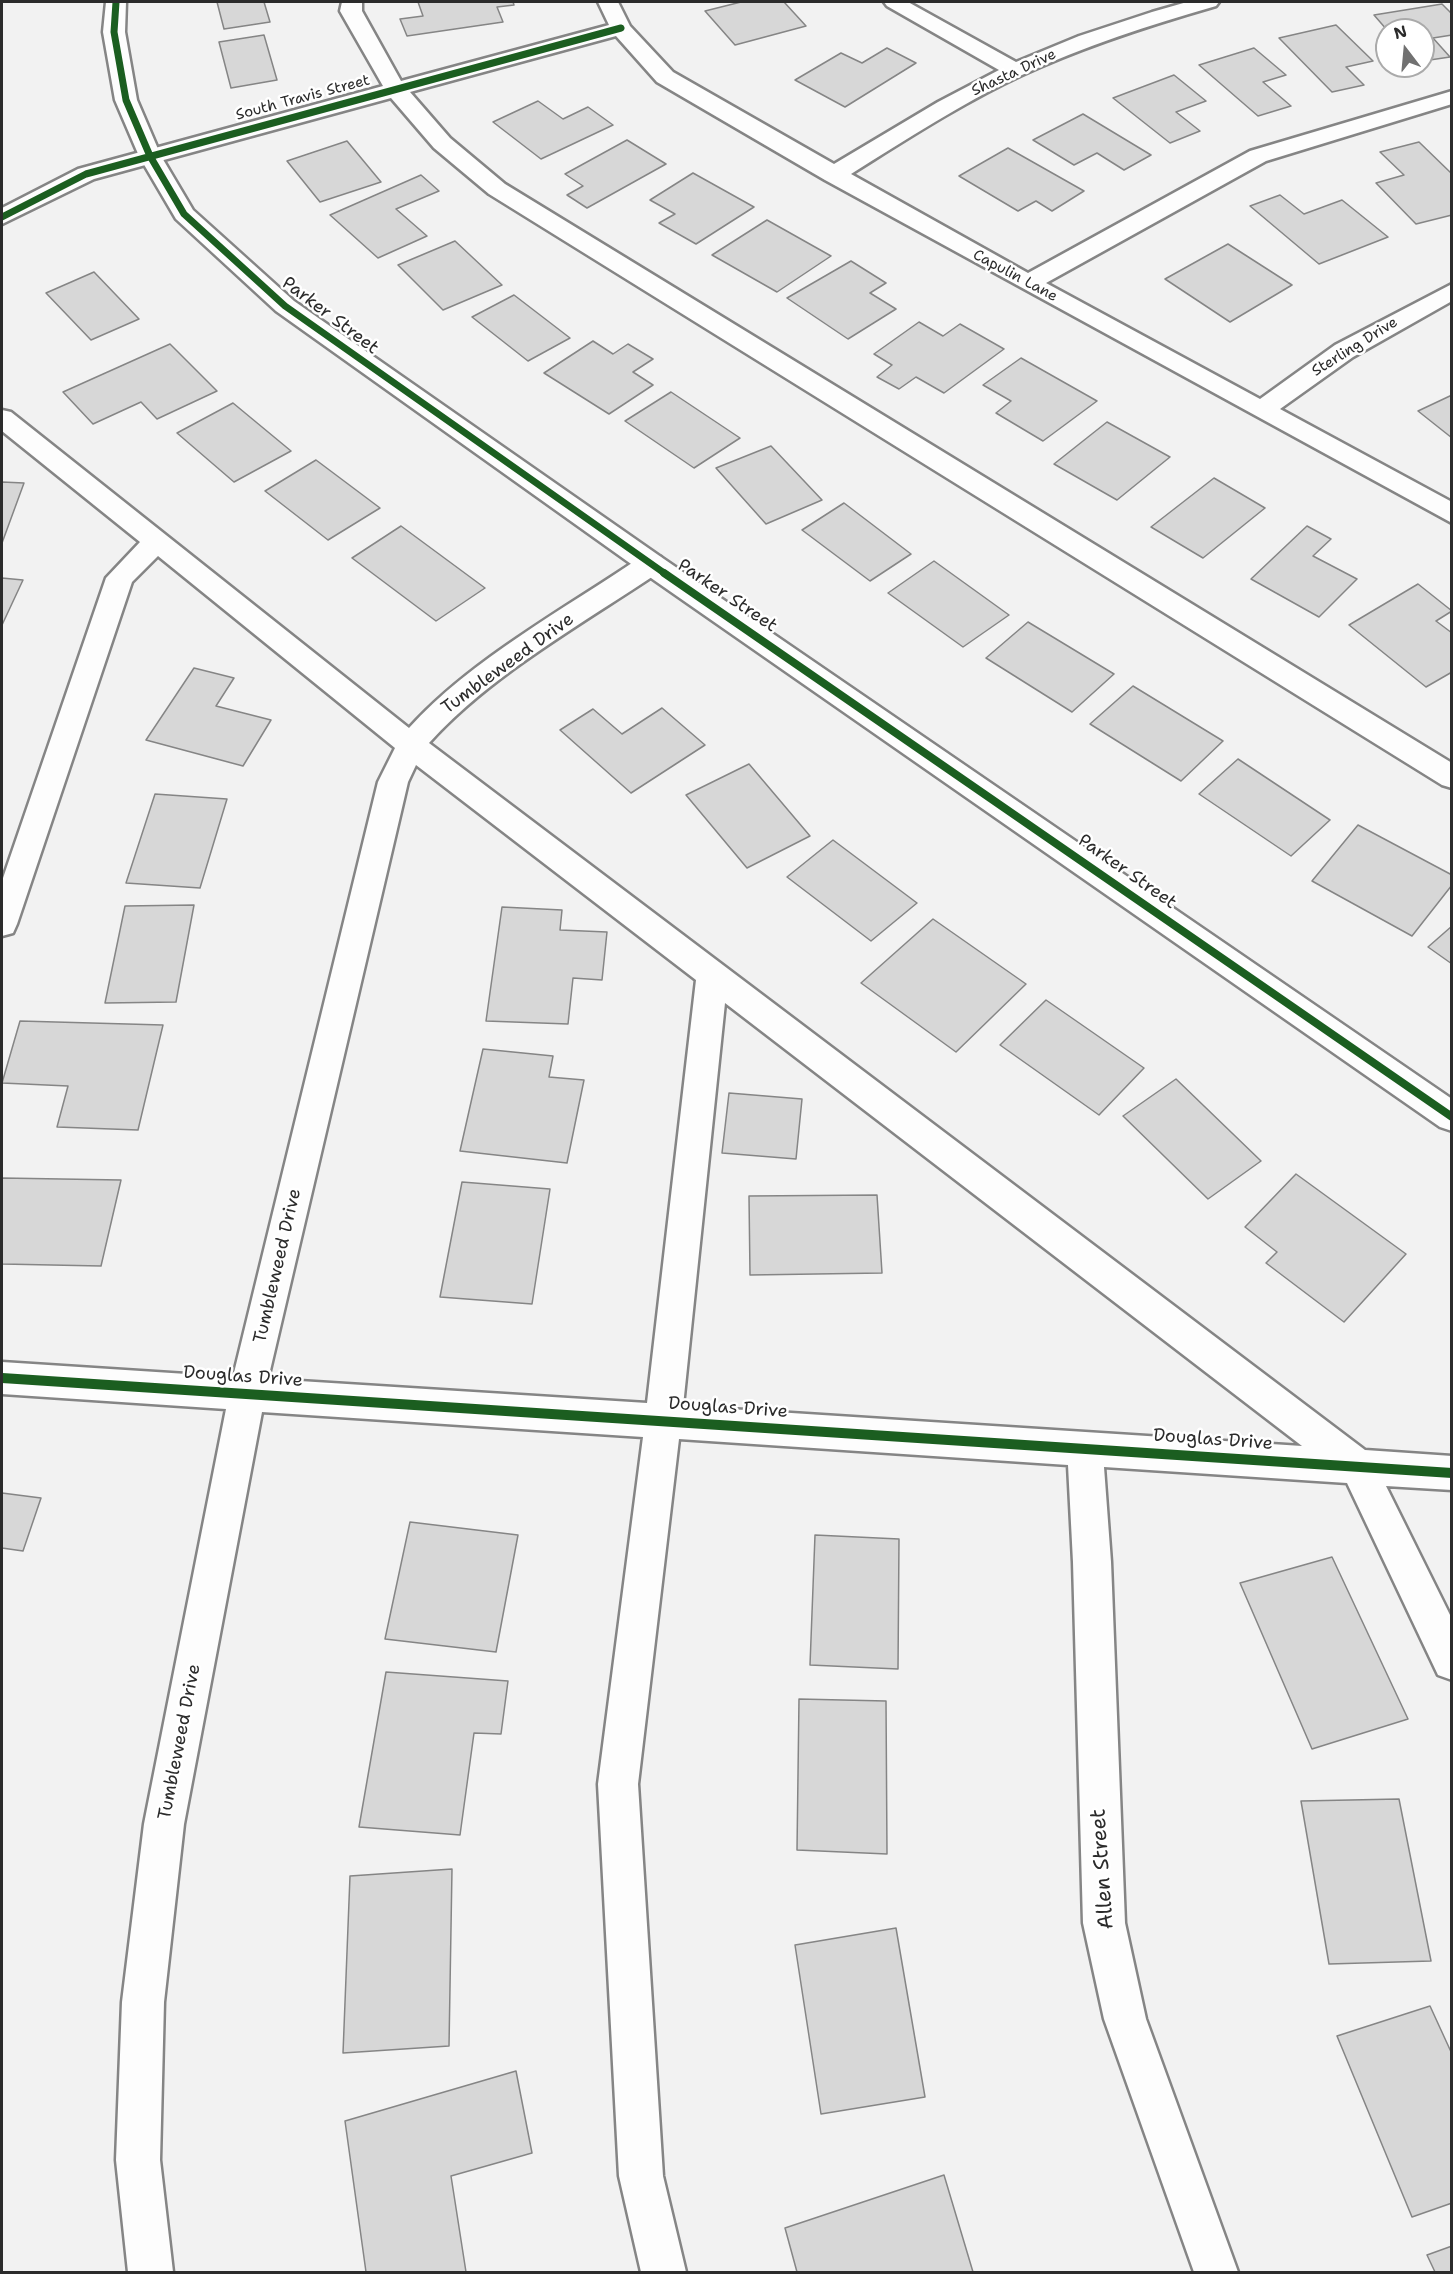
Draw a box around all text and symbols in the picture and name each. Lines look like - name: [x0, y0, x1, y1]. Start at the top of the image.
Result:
- north arrow: [1375, 18, 1435, 78]
- text: N: [1391, 20, 1409, 44]
- street label: Shasta Drive: [969, 46, 1059, 100]
- street label: South Travis Street: [234, 71, 372, 125]
- street label: Capulin Lane: [970, 246, 1060, 306]
- street label: Parker Street: [277, 273, 383, 359]
- street label: Sterling Drive: [1309, 313, 1401, 381]
- street label: Parker Street: [673, 555, 781, 637]
- street label: Tumbleweed Drive: [438, 609, 578, 719]
- street label: Parker Street: [1074, 830, 1180, 914]
- street label: Tumbleweed Drive: [250, 1187, 306, 1345]
- street label: Douglas Drive: [183, 1362, 303, 1392]
- street label: Douglas Drive: [668, 1393, 788, 1423]
- street label: Douglas Drive: [1153, 1425, 1273, 1455]
- street label: Tumbleweed Drive: [154, 1662, 206, 1822]
- street label: Allen Street: [1086, 1808, 1120, 1930]

